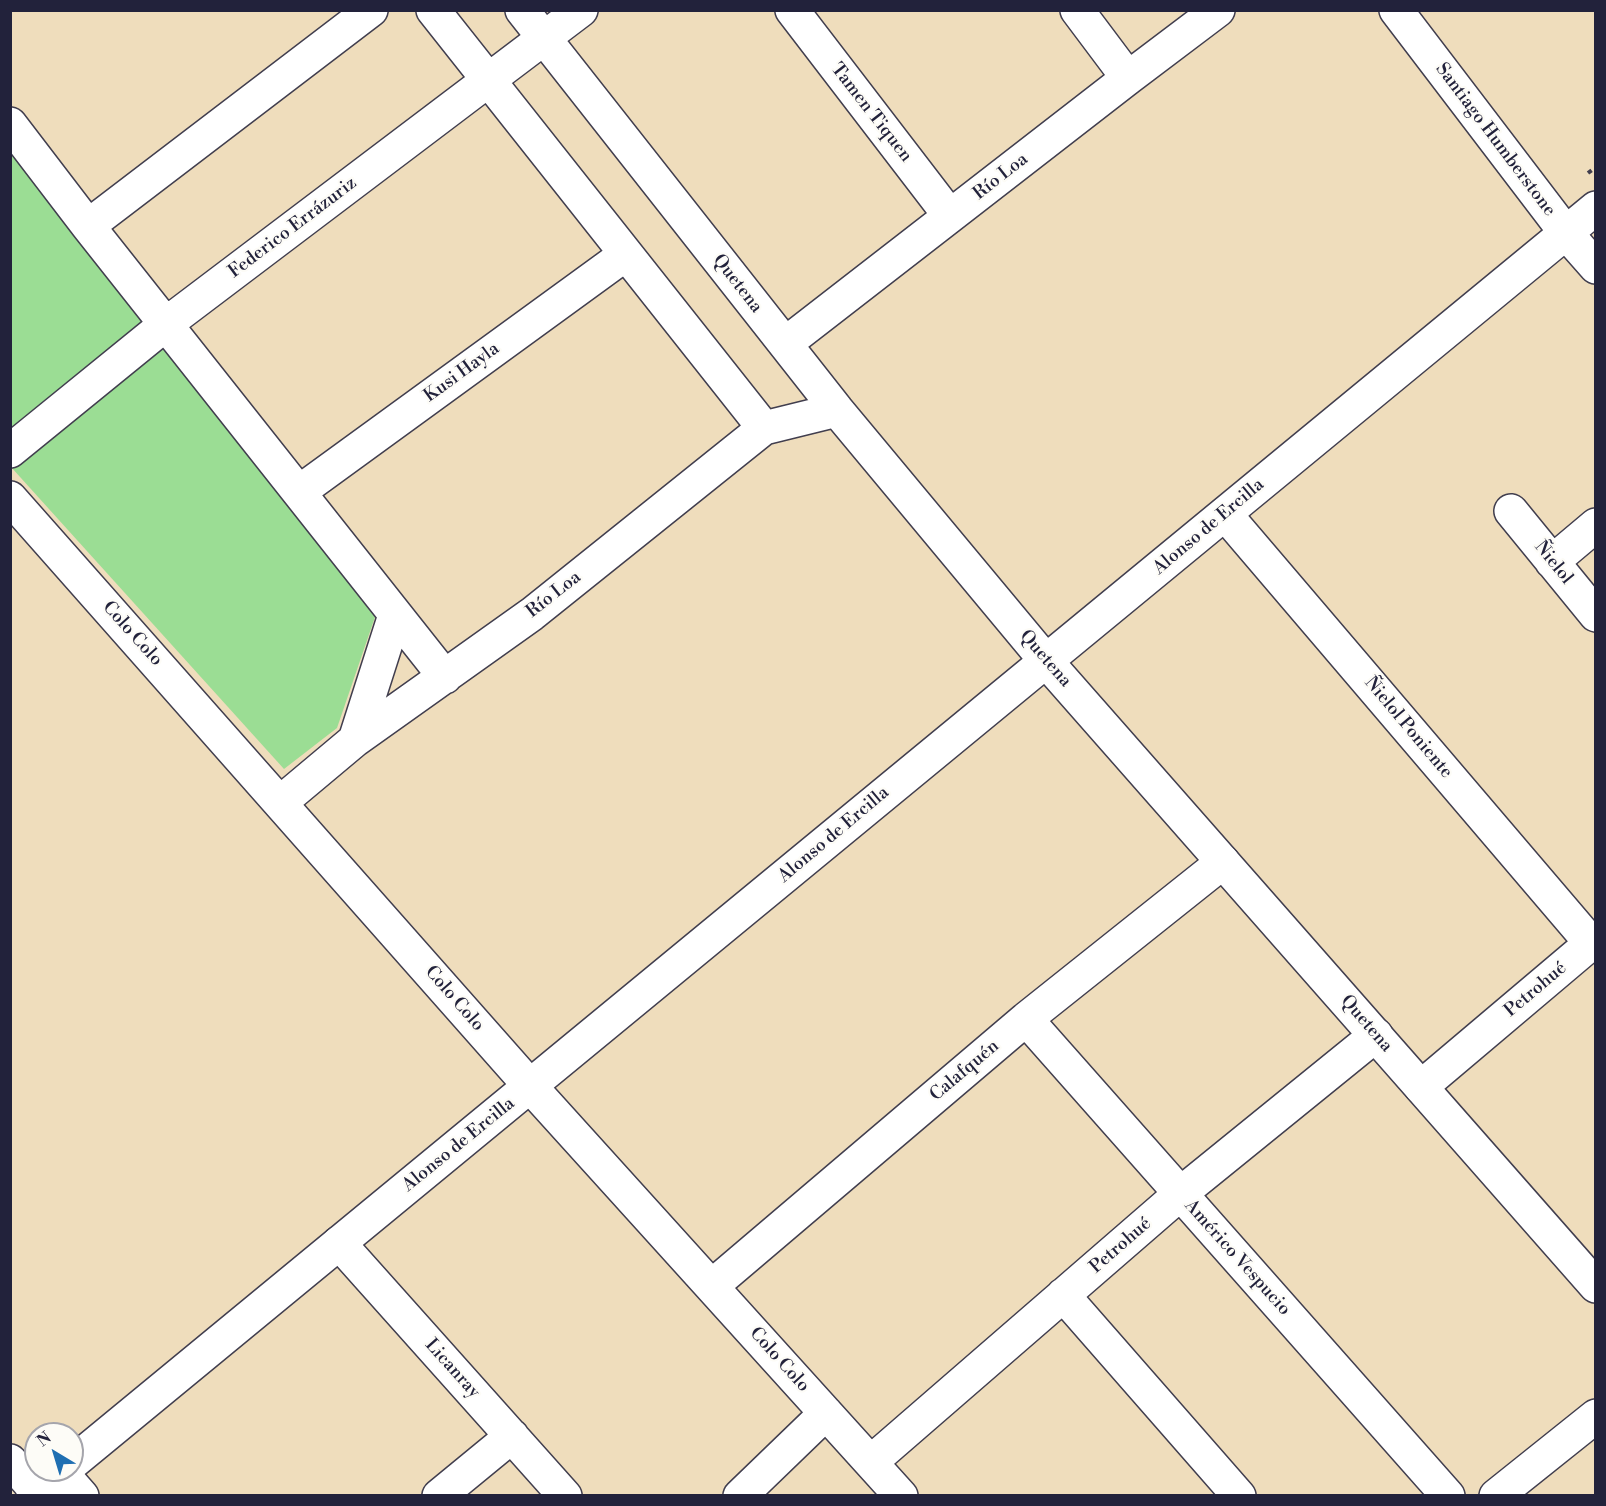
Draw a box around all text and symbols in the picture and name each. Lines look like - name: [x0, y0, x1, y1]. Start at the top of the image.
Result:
- street label: Tamen Tiquen: [826, 59, 916, 167]
- street label: Santiago Humberstone: [1430, 59, 1560, 221]
- street label: Río Loa: [969, 149, 1033, 205]
- street label: Federico Errázuriz: [225, 173, 361, 283]
- street label: Quetena: [707, 250, 767, 318]
- street label: Kusi Hayla: [420, 338, 504, 408]
- street label: Alonso de Ercilla: [1149, 474, 1269, 580]
- street label: Ñielol: [1529, 537, 1577, 589]
- street label: Río Loa: [522, 567, 586, 623]
- street label: Colo Colo: [97, 597, 167, 671]
- street label: Quetena: [1014, 626, 1076, 692]
- street label: Ñielol Poniente: [1359, 673, 1457, 783]
- street label: Alonso de Ercilla: [774, 782, 894, 888]
- street label: Petrohué: [1501, 958, 1571, 1022]
- street label: Colo Colo: [420, 962, 488, 1036]
- street label: Quetena: [1335, 991, 1397, 1057]
- street label: Calafquén: [926, 1036, 1004, 1106]
- street label: Alonso de Ercilla: [399, 1093, 519, 1197]
- street label: Américo Vespucio: [1179, 1196, 1295, 1320]
- street label: Petrohué: [1086, 1213, 1156, 1279]
- street label: Colo Colo: [744, 1323, 814, 1397]
- street label: Licanray: [420, 1335, 484, 1403]
- north arrow: [24, 1422, 84, 1482]
- text: N: [33, 1428, 55, 1451]

